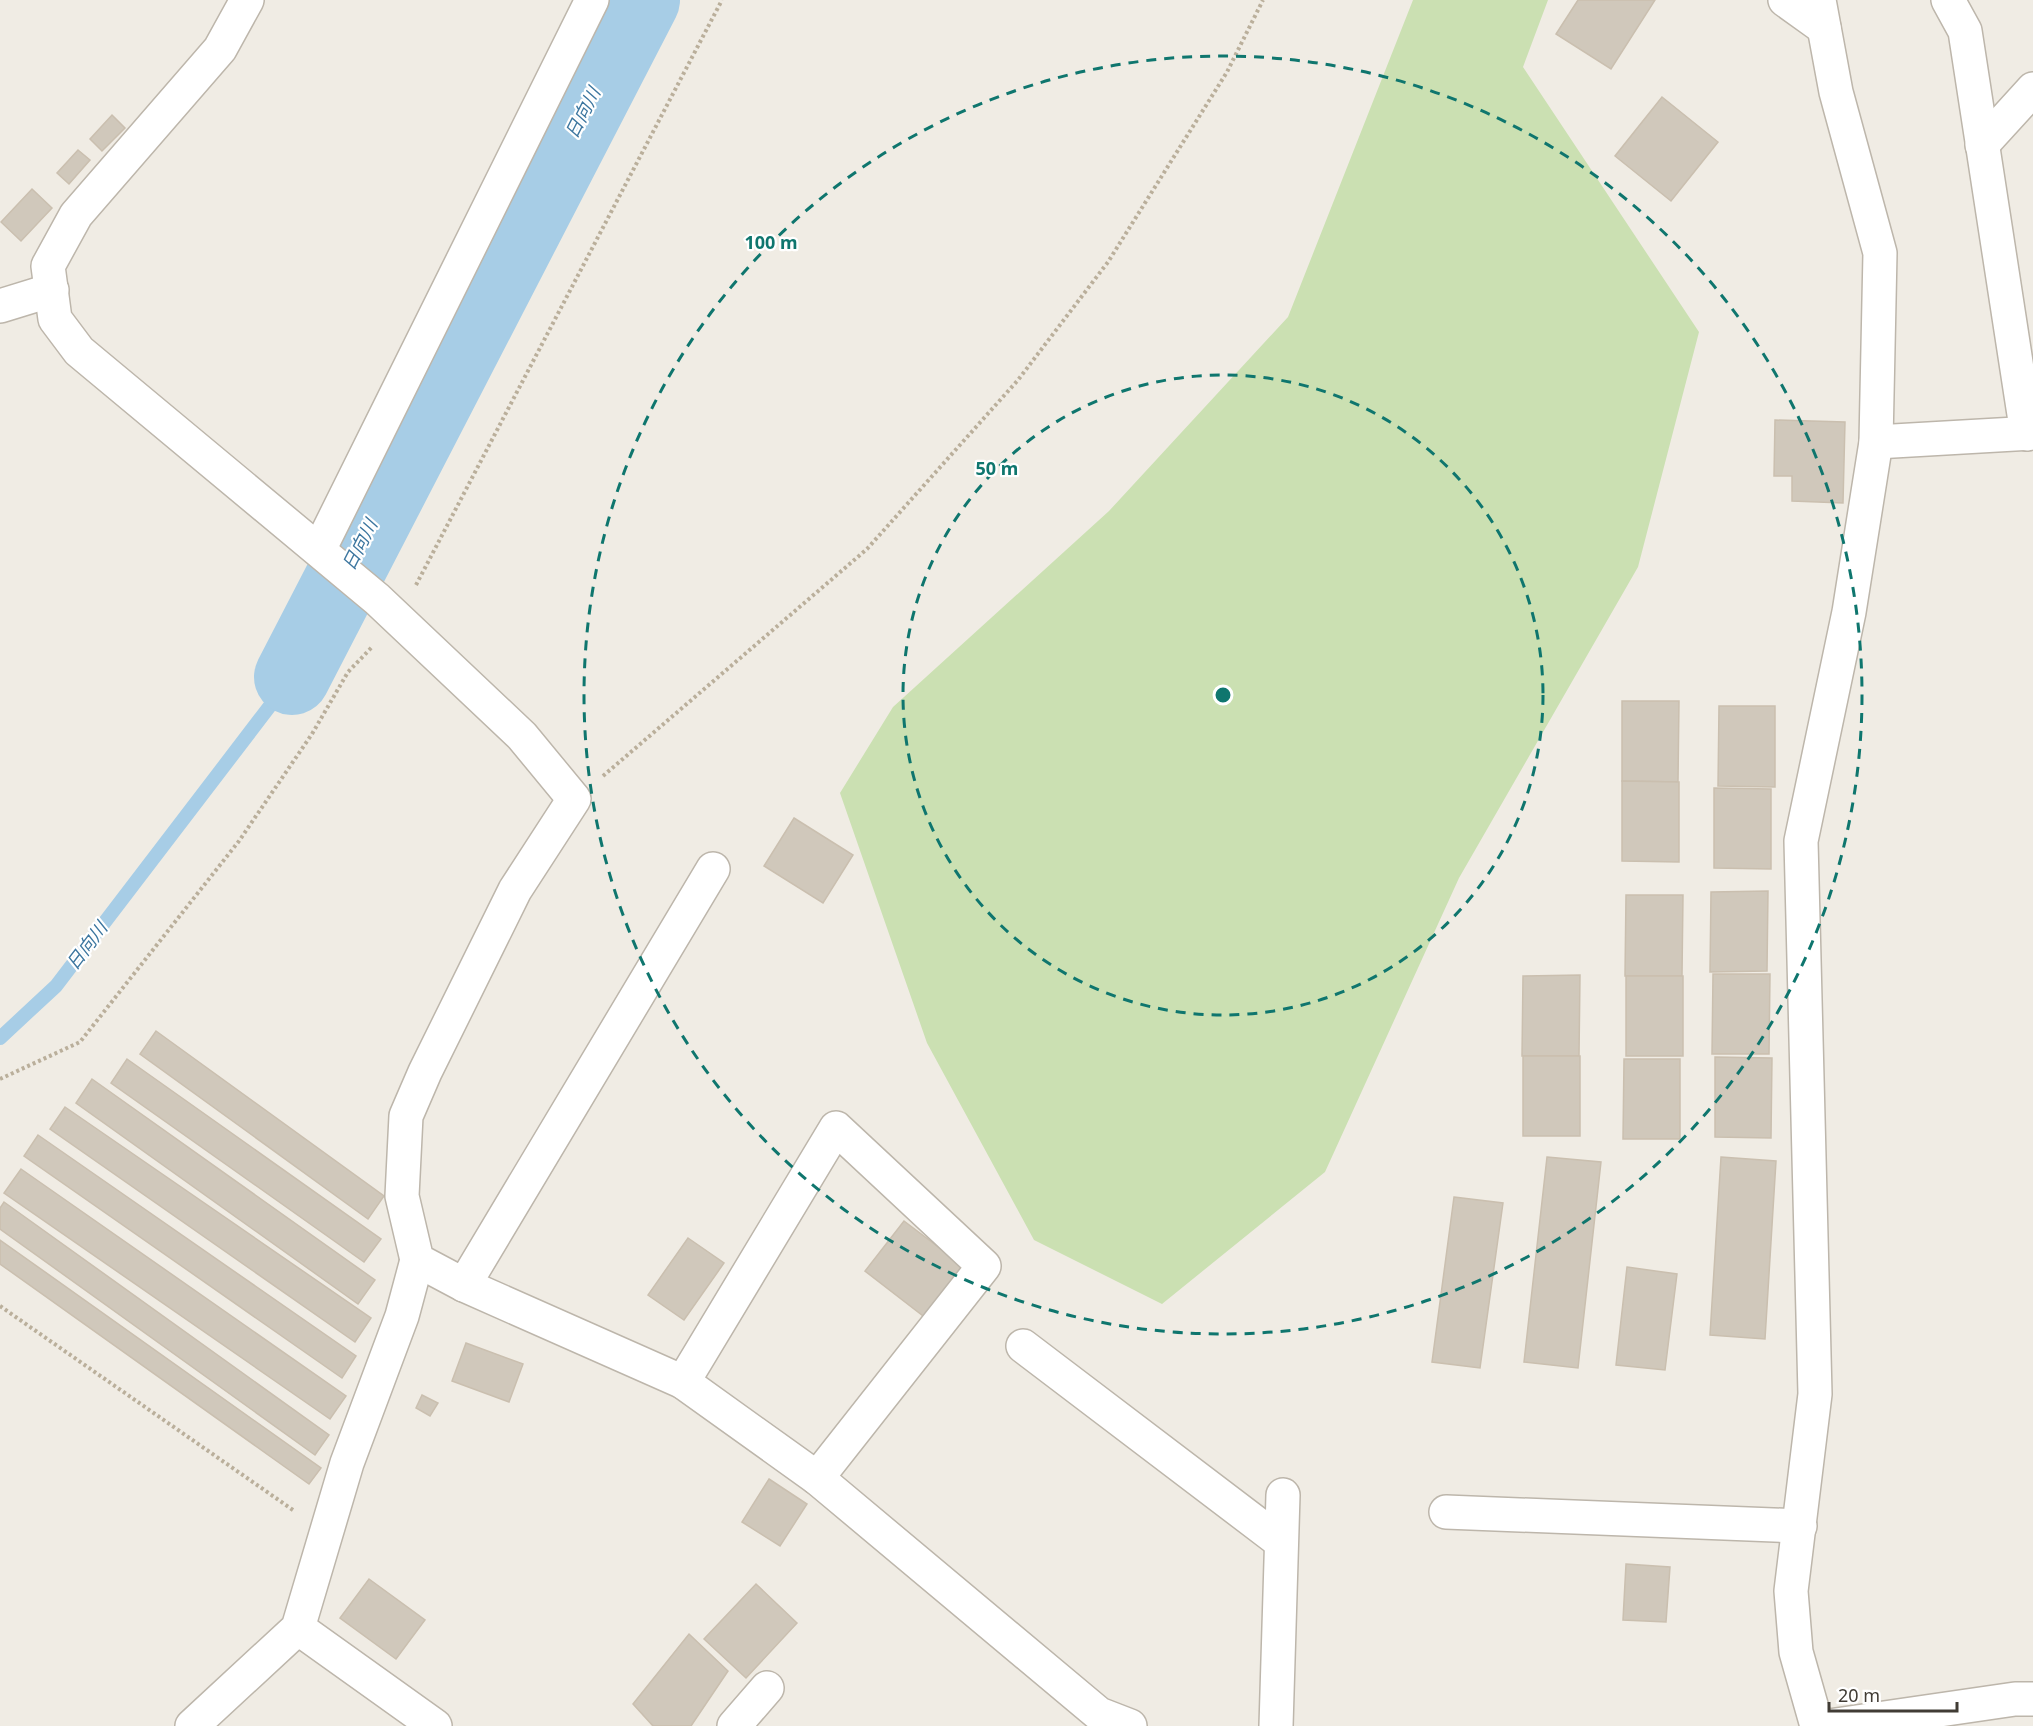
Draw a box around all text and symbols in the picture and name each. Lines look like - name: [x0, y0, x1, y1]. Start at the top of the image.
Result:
- water label: 日向川: [559, 81, 606, 142]
- text: 100 m: [744, 230, 798, 254]
- text: 50 m: [976, 456, 1018, 480]
- water label: 日向川: [336, 513, 383, 574]
- centre of rings: [1213, 685, 1233, 705]
- water label: 日向川: [60, 915, 113, 974]
- scale bar: [1829, 1675, 1956, 1713]
- text: 20 m: [1838, 1683, 1880, 1707]

